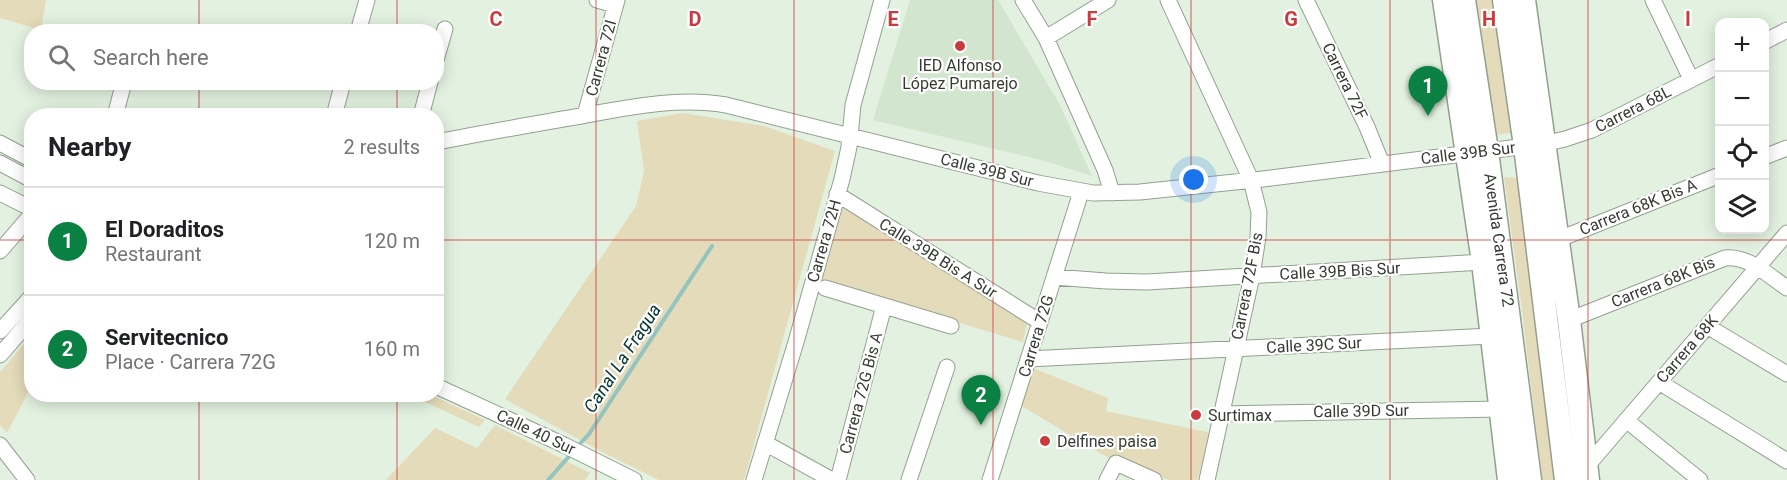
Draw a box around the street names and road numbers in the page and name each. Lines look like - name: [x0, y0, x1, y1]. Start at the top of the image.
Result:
- street label: Carrera 72I: [582, 18, 620, 98]
- street label: Carrera 72F: [1318, 40, 1372, 123]
- street label: Carrera 68L: [1592, 82, 1674, 136]
- street label: Calle 39B Sur: [1420, 138, 1517, 168]
- street label: Calle 39B Sur: [939, 149, 1036, 191]
- street label: Avenida Carrera 72: [1480, 172, 1518, 308]
- street label: Carrera 68K Bis A: [1577, 175, 1700, 239]
- street label: Carrera 72H: [803, 197, 845, 285]
- street label: Calle 39B Bis A Sur: [876, 214, 1001, 302]
- street label: Carrera 72F Bis: [1227, 231, 1267, 341]
- street label: Carrera 68K Bis: [1608, 253, 1718, 311]
- street label: Calle 39B Bis Sur: [1279, 258, 1402, 284]
- street label: Carrera 72G: [1014, 293, 1058, 379]
- street label: Carrera 68K: [1652, 310, 1722, 387]
- street label: Carrera 72G Bis A: [836, 329, 887, 456]
- street label: Calle 39C Sur: [1266, 333, 1363, 357]
- street label: Calle 39D Sur: [1313, 401, 1410, 421]
- street label: Calle 40 Sur: [493, 405, 579, 459]

